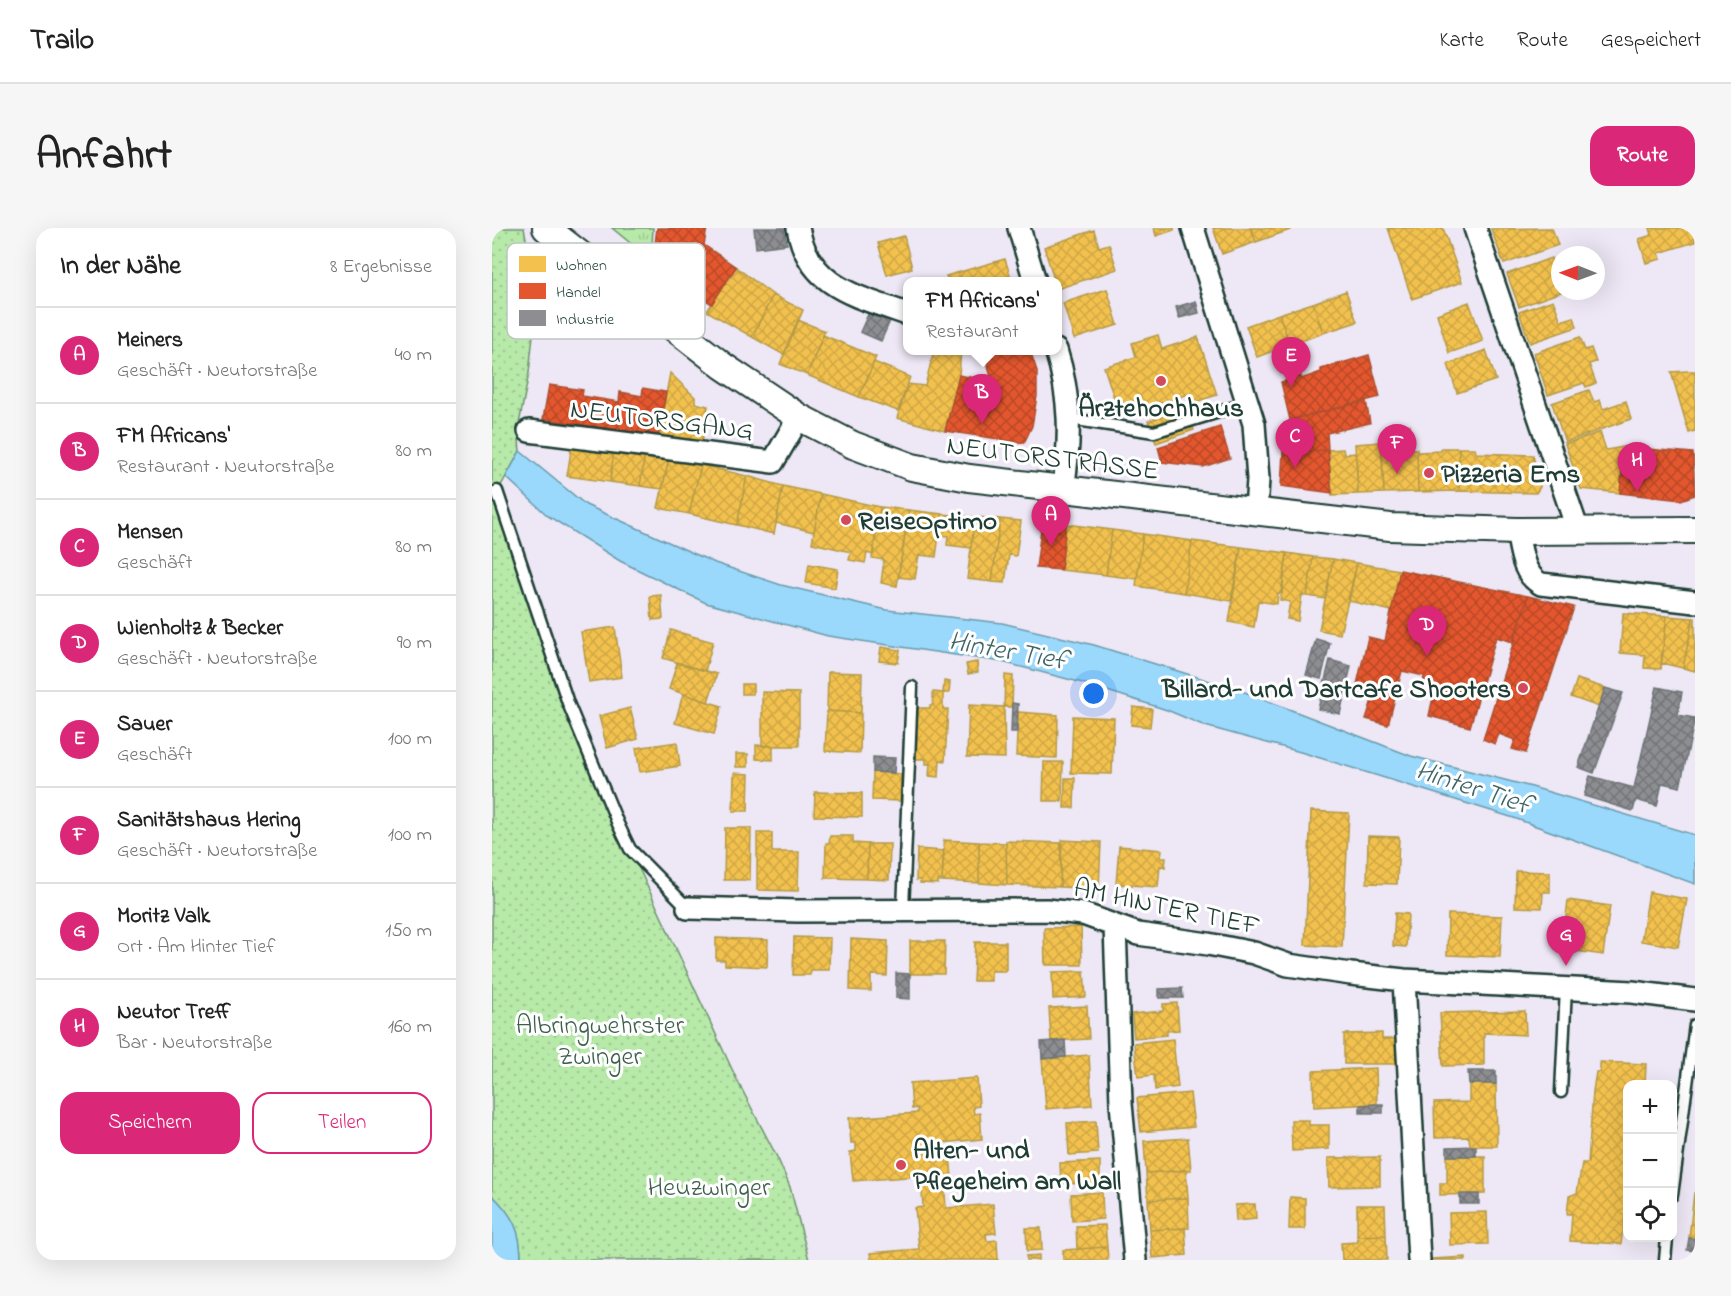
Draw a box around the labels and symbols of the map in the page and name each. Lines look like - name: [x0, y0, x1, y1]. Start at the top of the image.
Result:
- legend: [507, 243, 705, 339]
- north arrow: [1551, 246, 1605, 300]
- text: Wohnen: [556, 254, 607, 278]
- text: Handel: [556, 281, 601, 305]
- text: Industrie: [556, 308, 615, 332]
- pin: E: [1272, 338, 1310, 387]
- pin: B: [962, 374, 1002, 424]
- marker: Ärztehochhaus: [1154, 374, 1168, 388]
- place label: Ärztehochhaus: [1078, 390, 1244, 429]
- street label: NEUTORSGANG: [568, 391, 756, 452]
- pin: C: [1276, 418, 1314, 468]
- pin: F: [1378, 424, 1416, 474]
- street label: NEUTORSTRASSE: [944, 427, 1161, 492]
- pin: H: [1618, 442, 1656, 492]
- place label: Pizzeria Ems: [1441, 456, 1580, 495]
- marker: Pizzeria Ems: [1422, 466, 1436, 480]
- pin: A: [1032, 496, 1070, 546]
- place label: ReiseOptimo: [858, 503, 997, 542]
- marker: ReiseOptimo: [839, 513, 853, 527]
- pin: D: [1408, 606, 1446, 656]
- water label: Hinter Tief: [945, 622, 1075, 684]
- place label: Billard- und Dartcafe Shooters: [1160, 671, 1511, 710]
- your location: [1079, 679, 1108, 708]
- marker: Billard- und Dartcafe Shooters: [1516, 681, 1530, 695]
- water label: Hinter Tief: [1410, 751, 1541, 829]
- street label: AM HINTER TIEF: [1070, 870, 1263, 947]
- pin: G: [1546, 916, 1586, 966]
- park label: Albringwehrster Zwinger: [516, 1007, 685, 1077]
- place label: Alten- und Pflegeheim am Wall: [913, 1132, 1121, 1203]
- marker: Alten- und Pflegeheim am Wall: [894, 1158, 908, 1172]
- park label: Heuzwinger: [648, 1169, 771, 1208]

